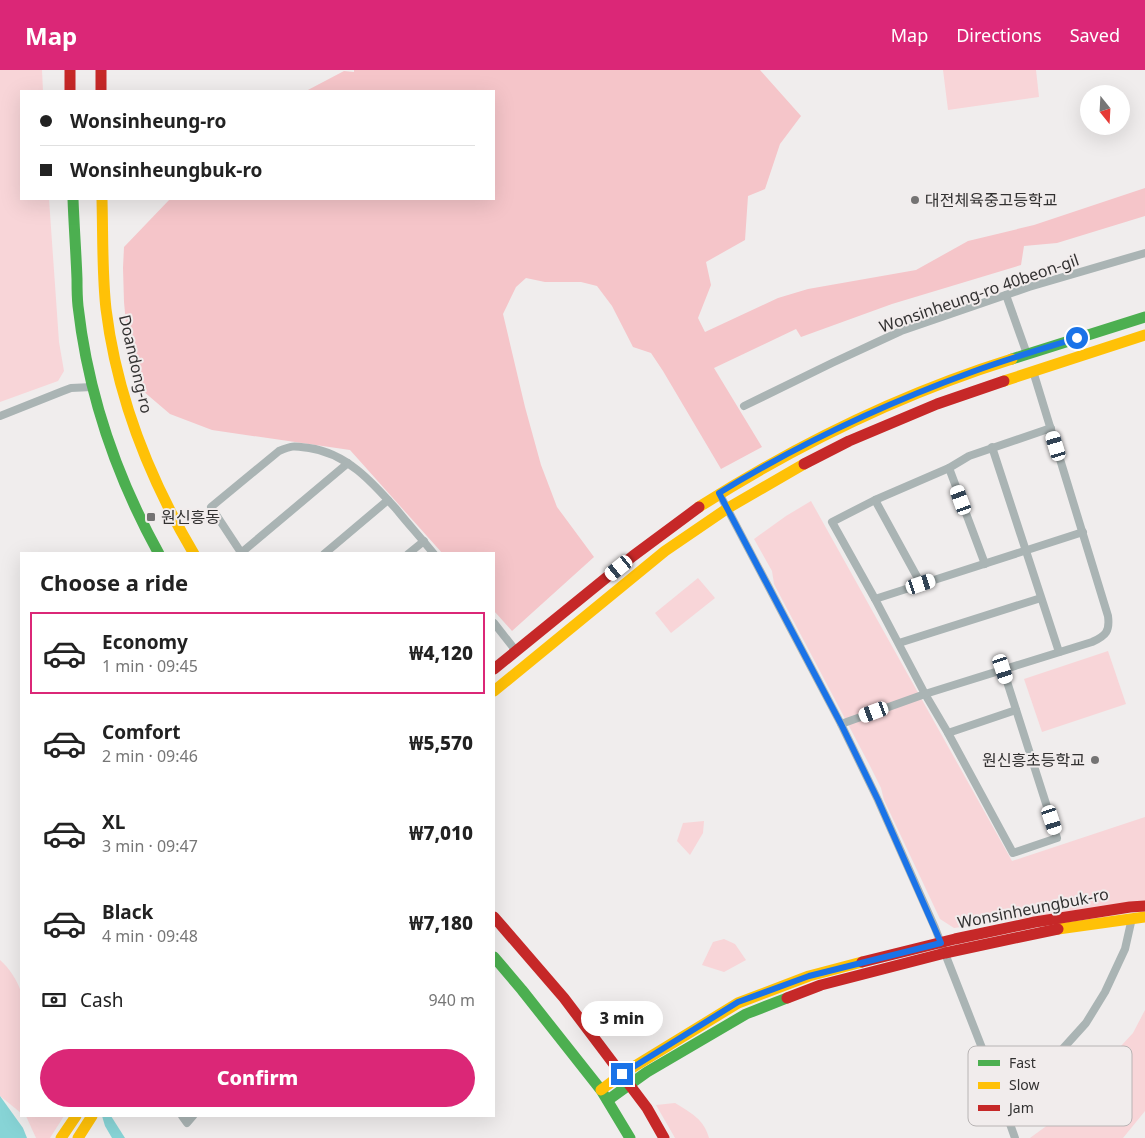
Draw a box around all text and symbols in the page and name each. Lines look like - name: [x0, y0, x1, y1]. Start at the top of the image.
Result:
- text: Map: [25, 19, 77, 52]
- text: Map: [891, 23, 928, 47]
- text: Directions: [956, 23, 1042, 47]
- text: Saved: [1070, 23, 1120, 47]
- north arrow: [1080, 85, 1130, 135]
- map controls: [1080, 85, 1130, 135]
- text: Wonsinheung-ro: [70, 108, 226, 134]
- text: Wonsinheungbuk-ro: [70, 157, 262, 183]
- place label: 대전체육중고등학교: [925, 189, 1057, 211]
- marker: 대전체육중고등학교: [909, 194, 921, 206]
- street label: Wonsinheung-ro 40beon-gil: [876, 248, 1082, 338]
- street label: Doandong-ro: [114, 313, 158, 415]
- route start: [1066, 327, 1088, 349]
- car: [1044, 429, 1067, 463]
- car: [948, 483, 973, 517]
- place label: 원신흥동: [161, 506, 220, 528]
- marker: 원신흥동: [145, 511, 157, 523]
- car: [602, 553, 635, 583]
- text: Choose a ride: [40, 567, 188, 597]
- car: [904, 572, 937, 596]
- text: Economy: [102, 629, 188, 655]
- icon: car: [42, 631, 87, 676]
- text: ₩4,120: [409, 640, 473, 666]
- car: [991, 652, 1014, 686]
- text: 1 min · 09:45: [102, 655, 198, 677]
- car: [857, 700, 890, 724]
- text: Comfort: [102, 719, 181, 745]
- icon: car: [42, 721, 87, 766]
- text: ₩5,570: [409, 730, 473, 756]
- text: 2 min · 09:46: [102, 745, 198, 767]
- place label: 원신흥초등학교: [982, 749, 1085, 771]
- marker: 원신흥초등학교: [1089, 754, 1101, 766]
- car: [1040, 803, 1063, 837]
- text: XL: [102, 809, 125, 835]
- icon: car: [42, 811, 87, 856]
- text: ₩7,010: [409, 820, 473, 846]
- text: 3 min · 09:47: [102, 835, 198, 857]
- street label: Wonsinheungbuk-ro: [955, 883, 1111, 933]
- text: Black: [102, 899, 153, 925]
- icon: car: [42, 901, 87, 946]
- text: ₩7,180: [409, 910, 473, 936]
- text: 4 min · 09:48: [102, 925, 198, 947]
- icon: cash: [40, 986, 68, 1014]
- text: Cash: [80, 987, 124, 1013]
- text: 940 m: [428, 989, 475, 1011]
- callout: 3 min: [581, 1002, 663, 1036]
- text: 3 min: [600, 1007, 644, 1029]
- legend: [968, 1046, 1132, 1126]
- button: Confirm: [40, 1049, 475, 1107]
- text: Fast: [1009, 1053, 1036, 1072]
- route end: [611, 1063, 633, 1085]
- text: Slow: [1009, 1075, 1040, 1094]
- text: Jam: [1007, 1098, 1034, 1117]

